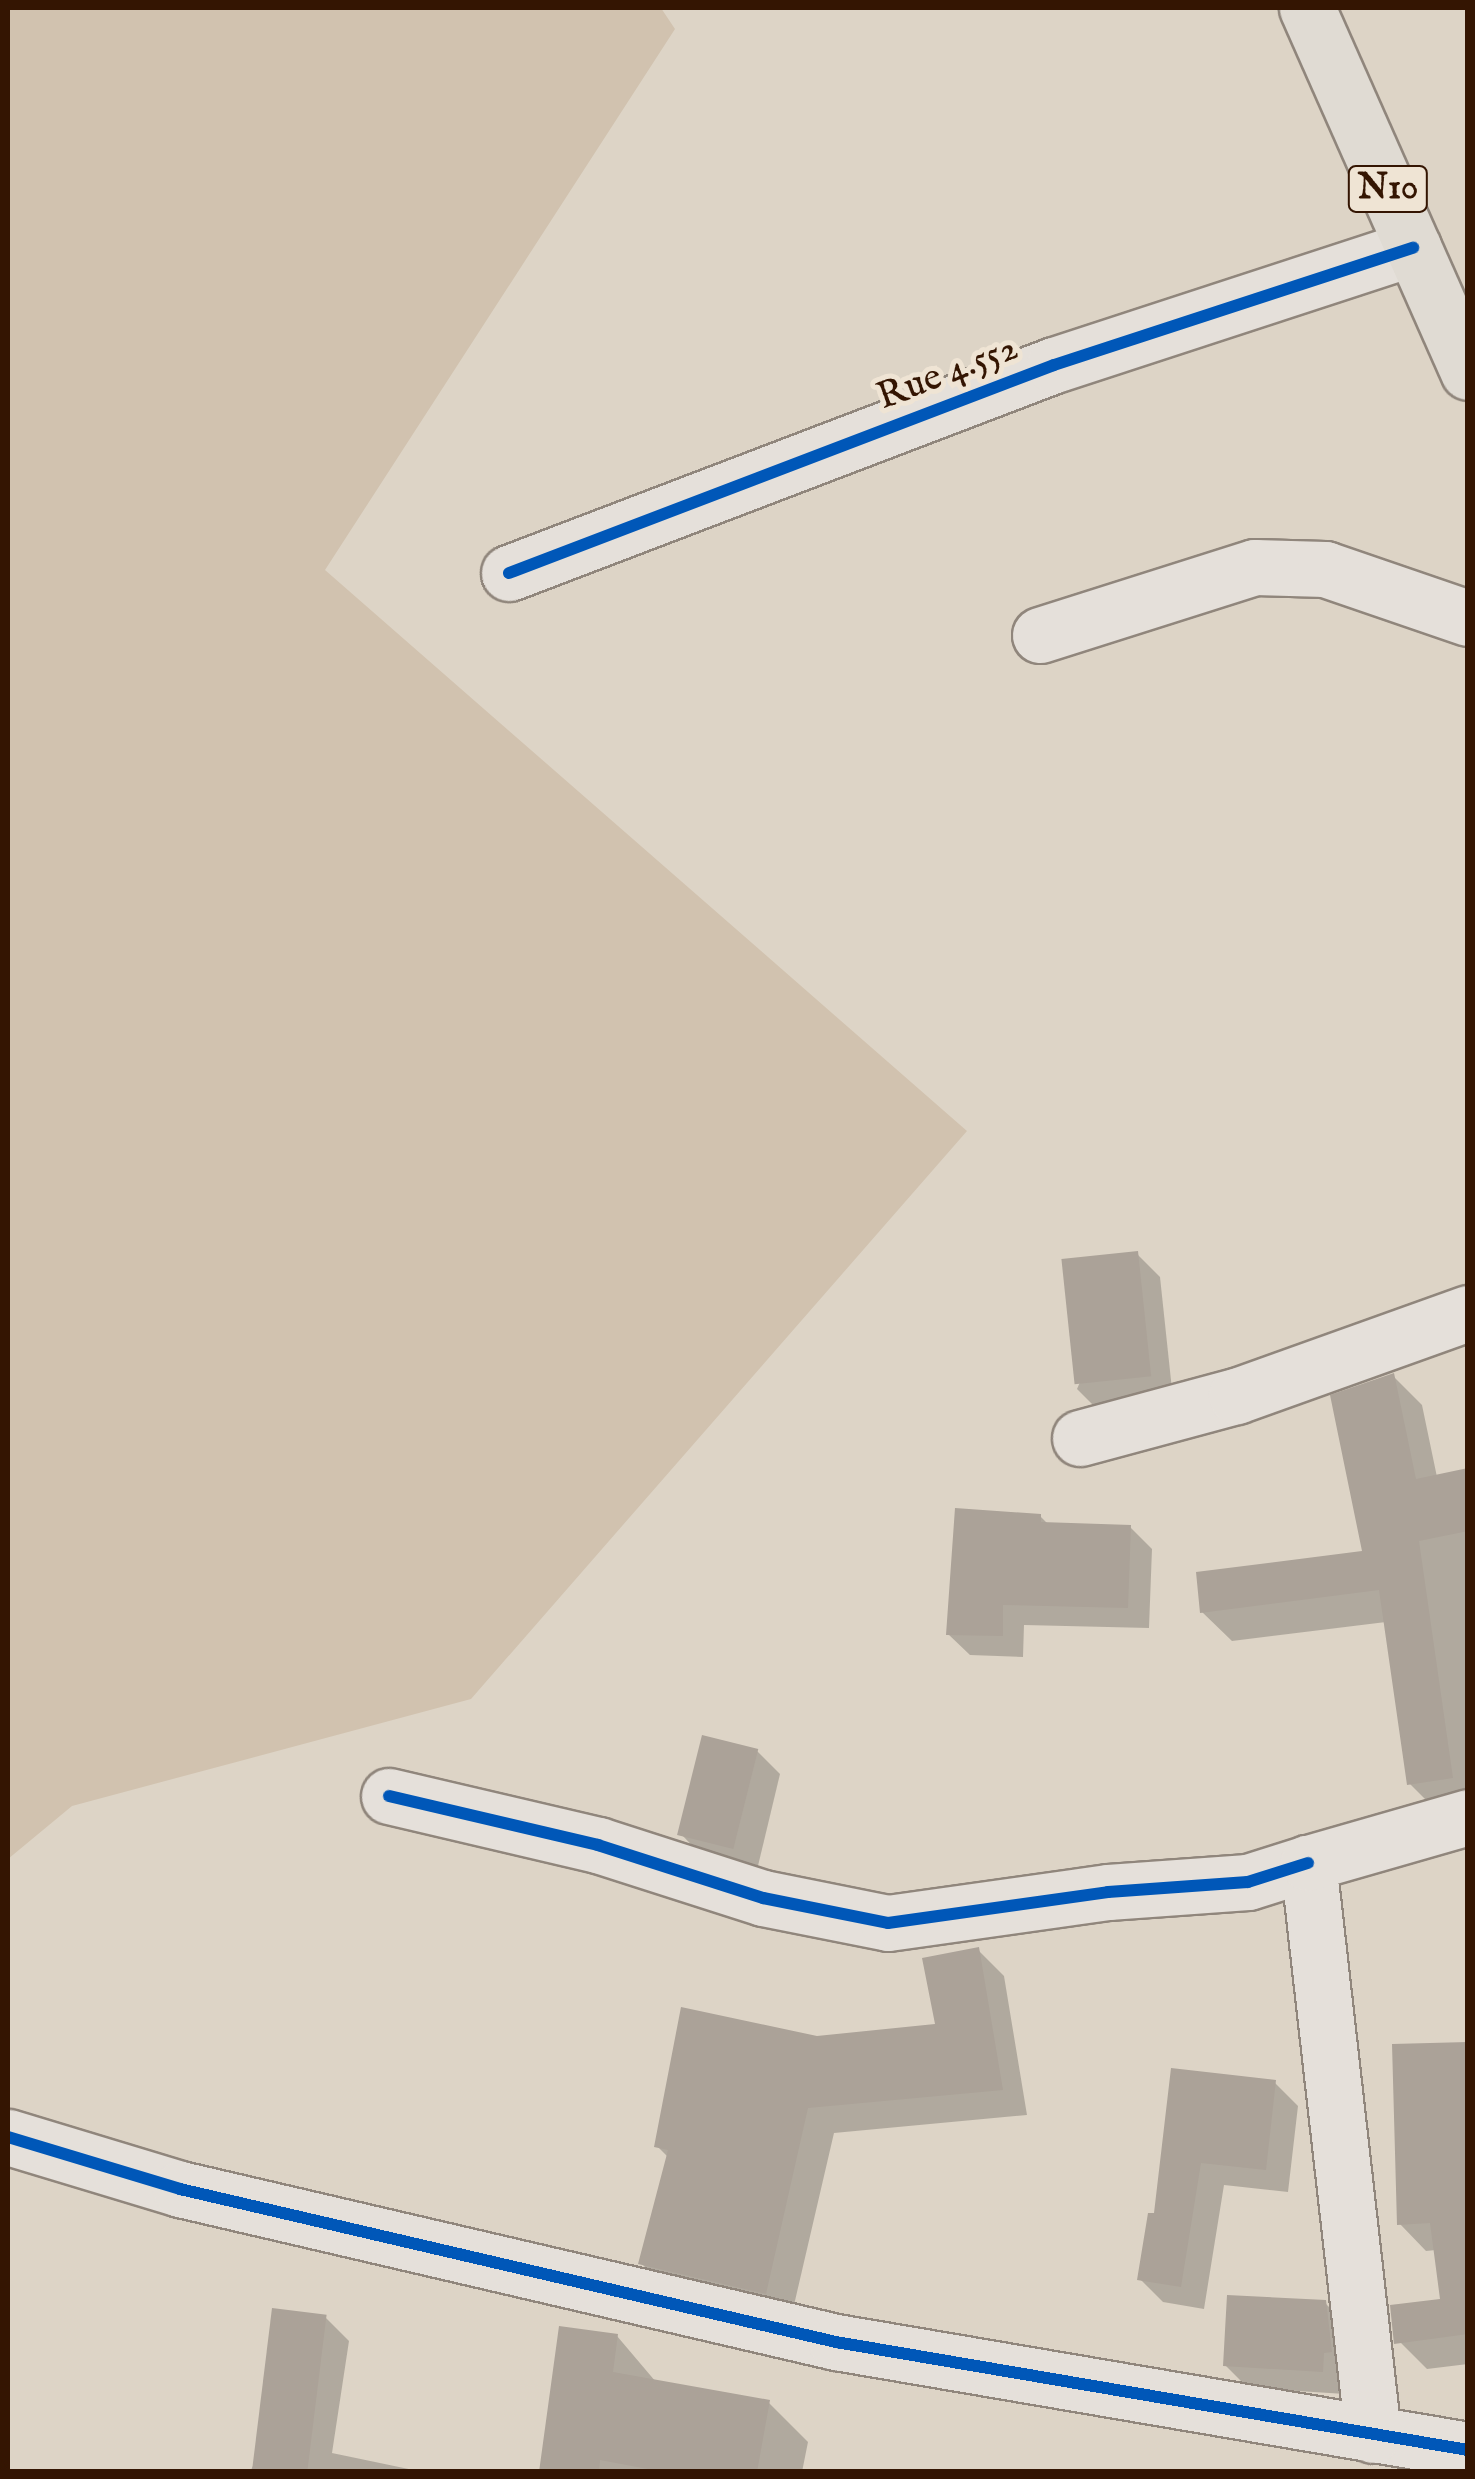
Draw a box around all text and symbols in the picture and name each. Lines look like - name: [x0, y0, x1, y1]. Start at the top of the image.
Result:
- road number: N10: [1346, 159, 1430, 219]
- street label: Rue 4.552: [871, 326, 1025, 422]

